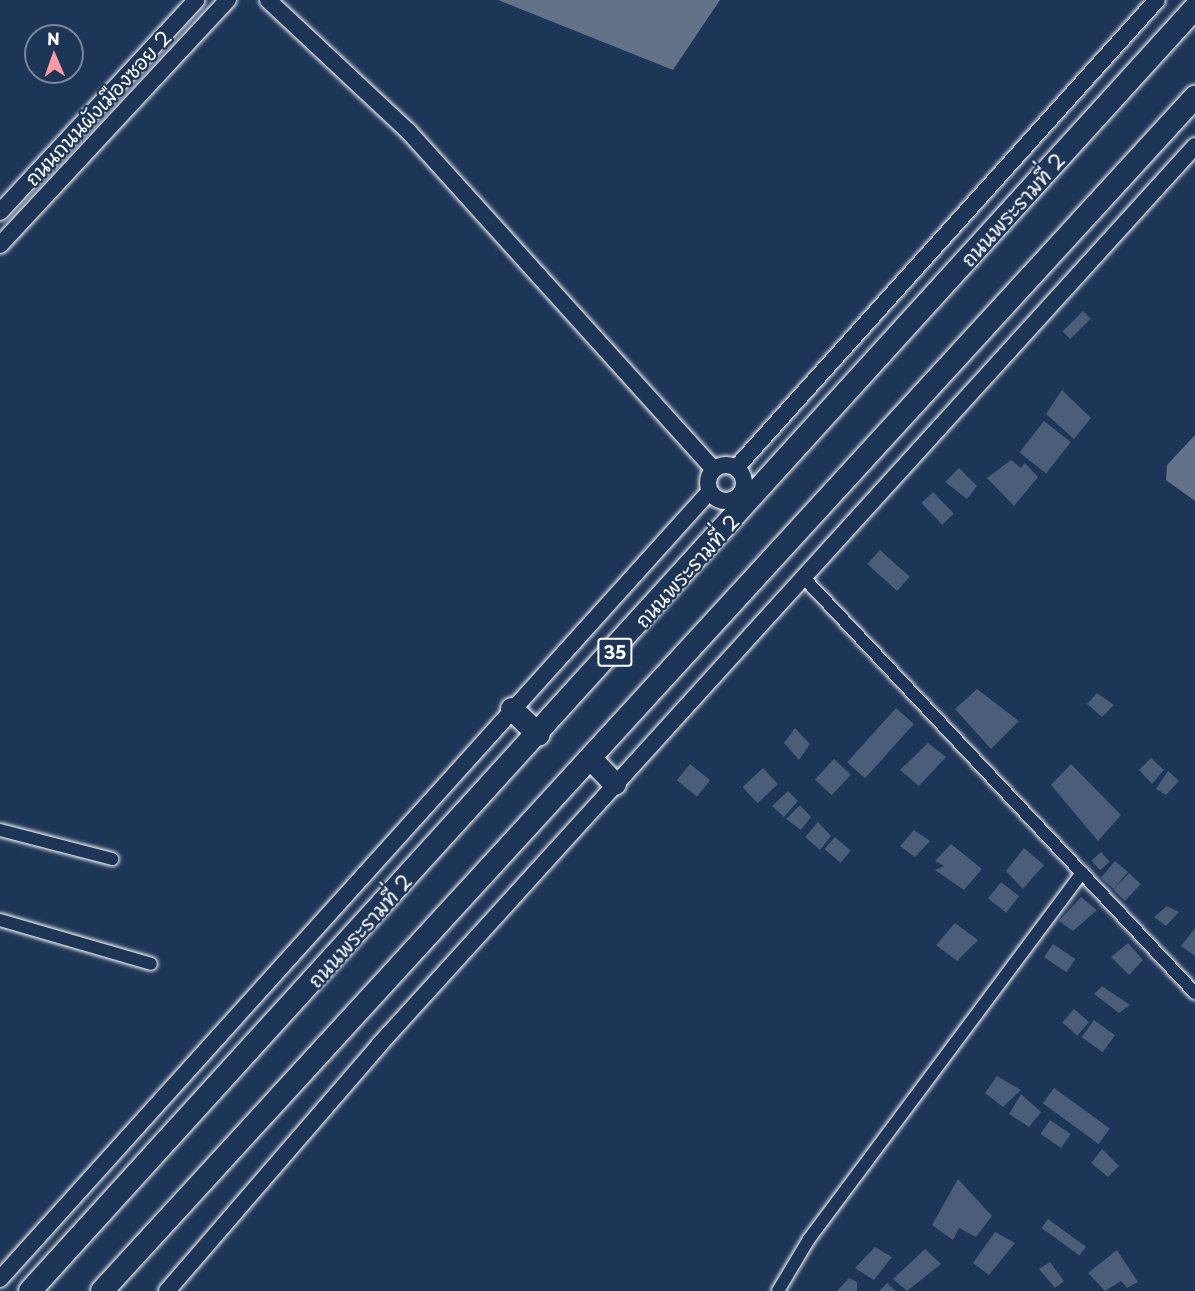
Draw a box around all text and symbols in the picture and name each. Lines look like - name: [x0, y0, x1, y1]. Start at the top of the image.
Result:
- north arrow: [24, 24, 84, 84]
- street label: ถนนถนนผังเมืองซอย 2: [20, 25, 176, 191]
- text: N: [47, 26, 60, 50]
- street label: ถนนพระรามที่ 2: [956, 149, 1070, 271]
- street label: ถนนพระรามที่ 2: [630, 510, 744, 632]
- road number: 35: [597, 637, 633, 667]
- street label: ถนนพระรามที่ 2: [303, 870, 417, 992]

